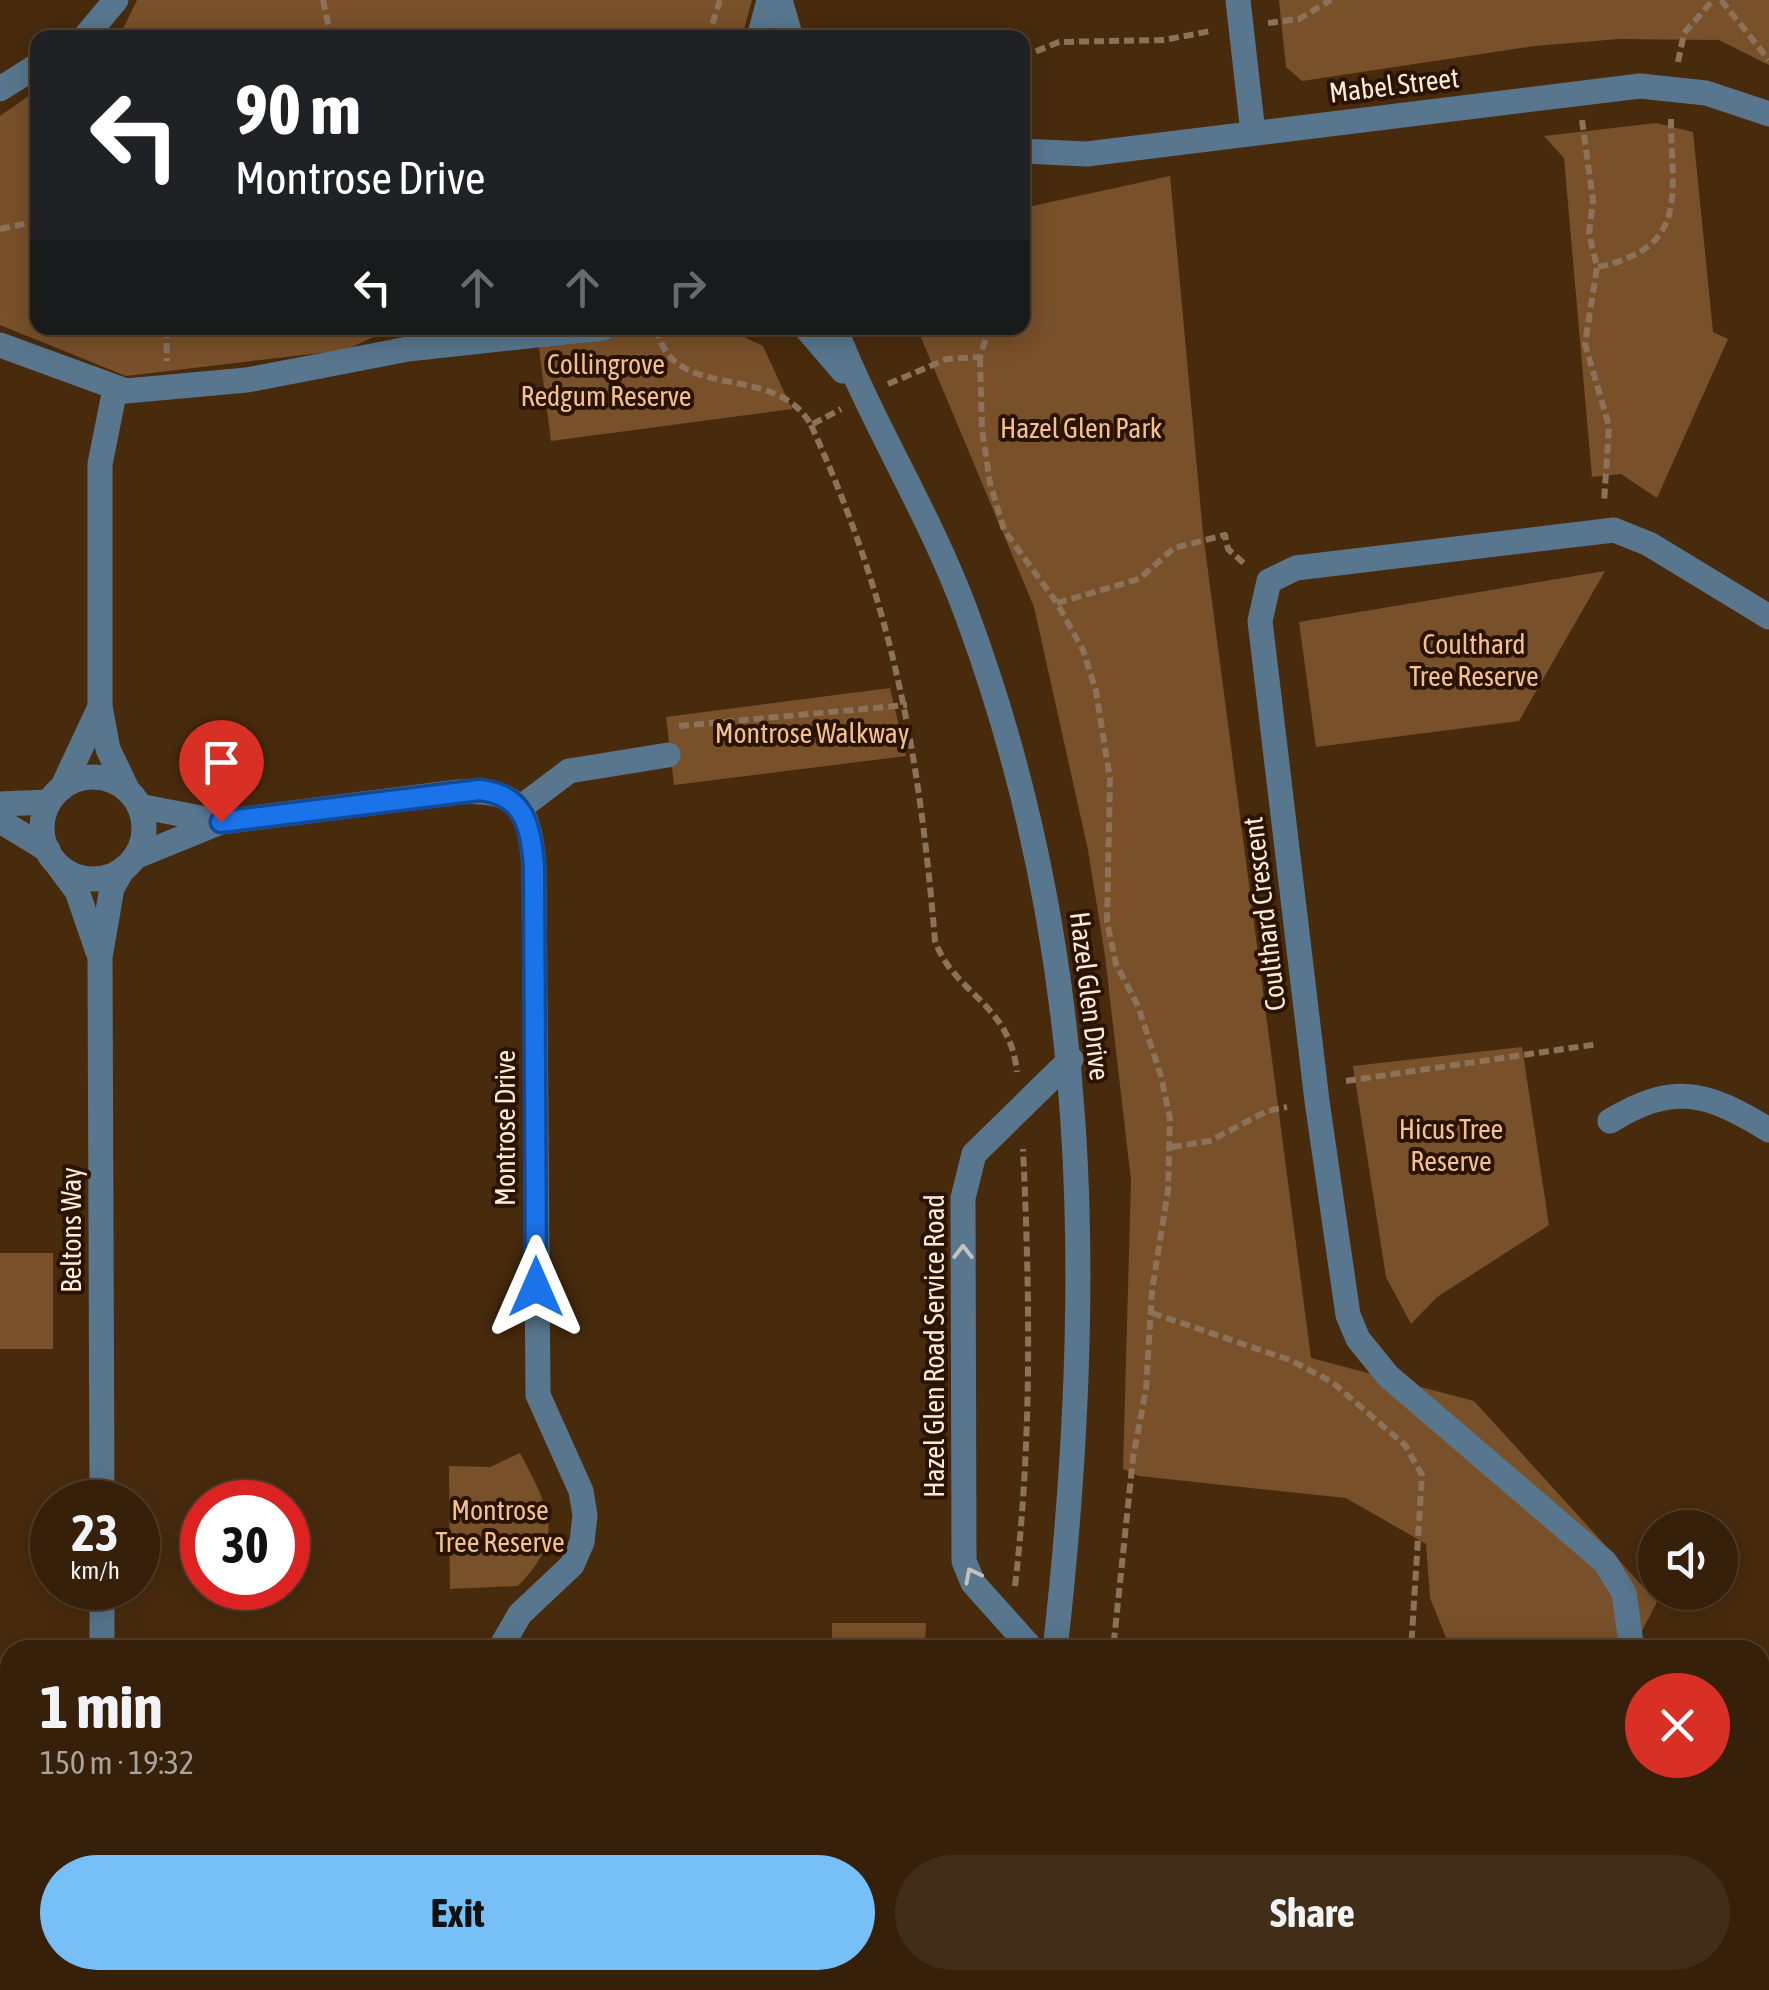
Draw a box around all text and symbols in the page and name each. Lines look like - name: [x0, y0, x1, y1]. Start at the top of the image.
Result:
- street label: Mabel Street: [1327, 61, 1461, 109]
- text: 90 m: [235, 69, 361, 149]
- icon: left: [70, 70, 200, 200]
- text: Montrose Drive: [235, 152, 485, 204]
- icon: left: [345, 260, 400, 315]
- icon: ahead: [450, 260, 505, 315]
- icon: ahead: [555, 260, 610, 315]
- icon: right: [660, 260, 715, 315]
- park label: Collingrove Redgum Reserve: [521, 348, 691, 412]
- park label: Hazel Glen Park: [1000, 412, 1162, 444]
- park label: Coulthard Tree Reserve: [1409, 628, 1539, 692]
- park label: Montrose Walkway: [715, 717, 909, 749]
- pin: [179, 720, 264, 823]
- icon: arrive: [194, 735, 249, 790]
- street label: Coulthard Crescent: [1236, 815, 1292, 1013]
- street label: Hazel Glen Drive: [1064, 910, 1116, 1082]
- street label: Montrose Drive: [489, 1050, 521, 1206]
- park label: Hicus Tree Reserve: [1399, 1113, 1503, 1177]
- street label: Beltons Way: [55, 1167, 87, 1293]
- street label: Hazel Glen Road Service Road: [918, 1194, 950, 1498]
- position arrow: [484, 1235, 588, 1339]
- one-way arrow: [952, 1244, 974, 1260]
- speed limit sign: 30: [180, 1480, 310, 1610]
- park label: Montrose Tree Reserve: [435, 1494, 565, 1558]
- text: 23: [71, 1504, 118, 1562]
- map controls: [1638, 1510, 1738, 1610]
- button: sound: [1638, 1510, 1738, 1610]
- text: km/h: [70, 1556, 120, 1584]
- one-way arrow: [965, 1568, 984, 1586]
- text: 1 min: [40, 1672, 163, 1741]
- button: close: [1625, 1673, 1730, 1778]
- text: 150 m · 19:32: [40, 1744, 194, 1781]
- button: Exit: [40, 1855, 875, 1970]
- button: Share: [895, 1855, 1730, 1970]

